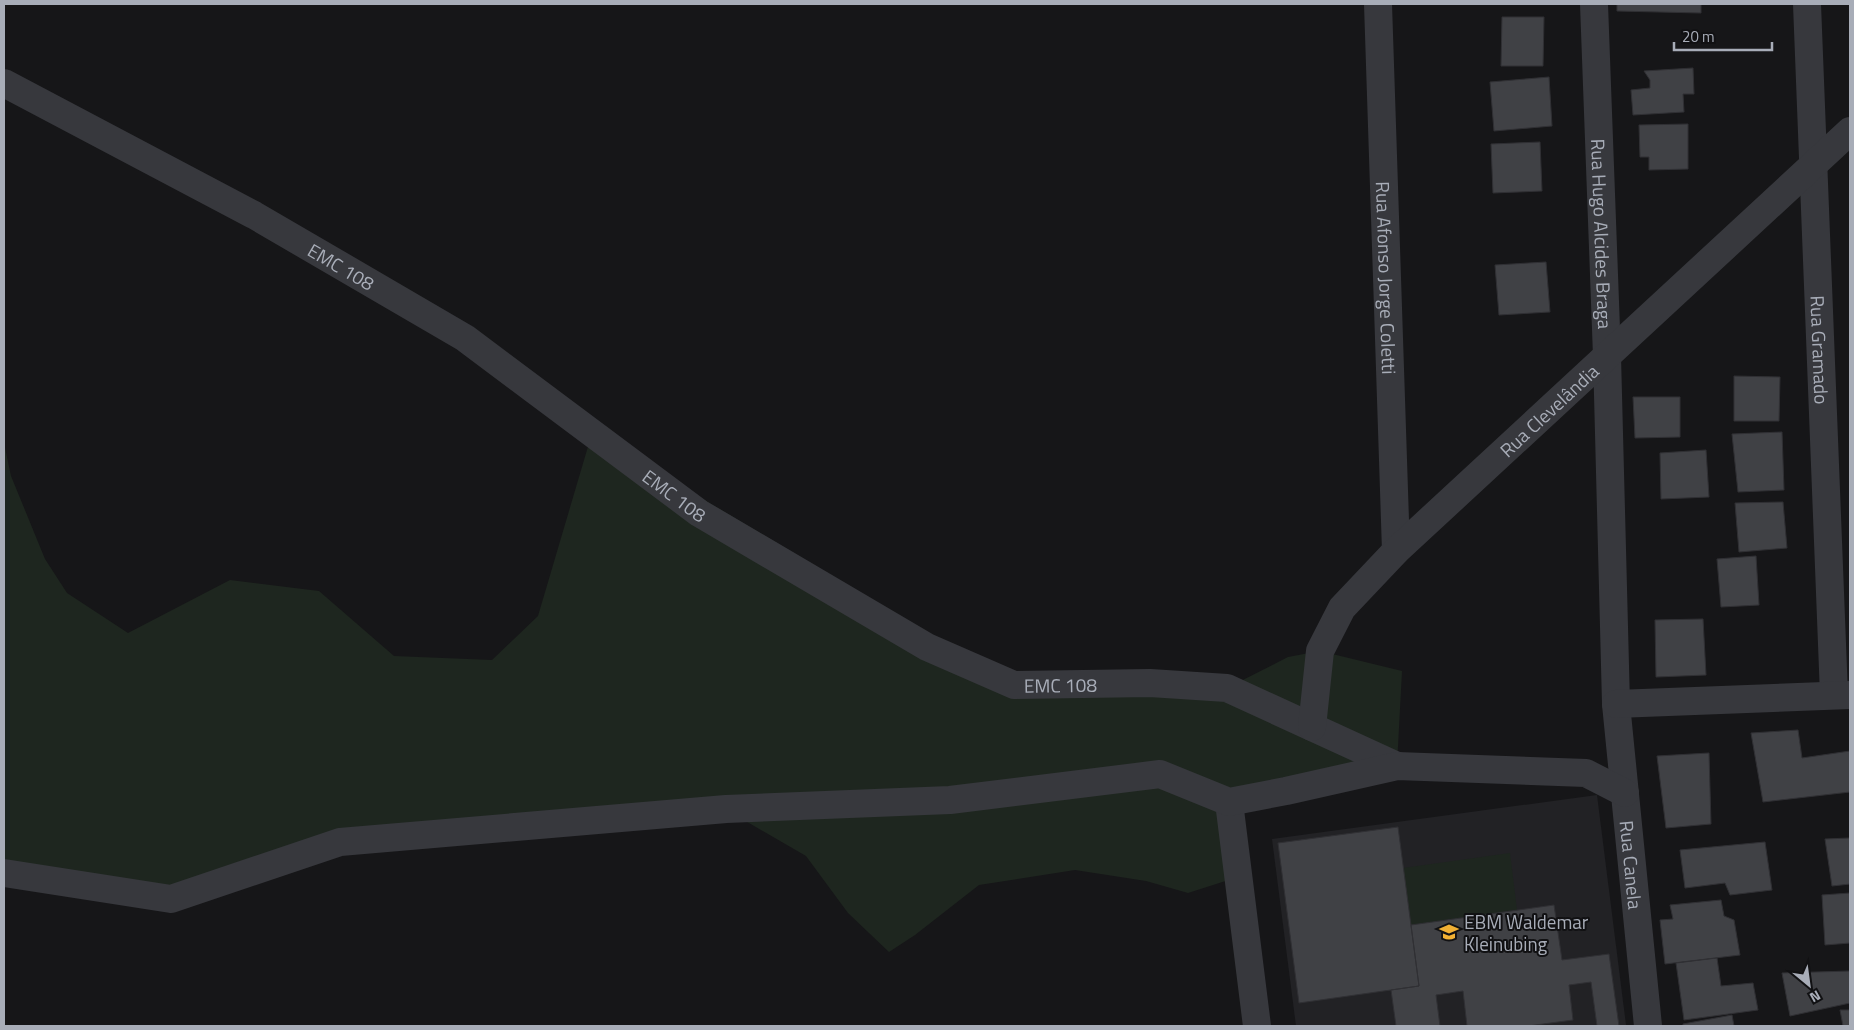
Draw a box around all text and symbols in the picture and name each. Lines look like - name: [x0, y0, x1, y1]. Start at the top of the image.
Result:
- scale bar: [1674, 20, 1772, 52]
- text: 20 m: [1682, 25, 1715, 48]
- street label: Rua Hugo Alcides Braga: [1584, 138, 1621, 330]
- street label: Rua Afonso Jorge Coletti: [1369, 181, 1405, 375]
- street label: EMC 108: [303, 235, 381, 297]
- street label: Rua Gramado: [1804, 295, 1837, 405]
- street label: Rua Clevelândia: [1492, 356, 1605, 463]
- street label: EMC 108: [637, 461, 712, 529]
- street label: EMC 108: [1024, 669, 1097, 699]
- street label: Rua Canela: [1613, 819, 1651, 911]
- place label: EBM Waldemar Kleinubing: [1464, 907, 1589, 958]
- school or university icon: EBM Waldemar Kleinubing: [1438, 921, 1460, 943]
- north arrow: [1784, 960, 1834, 1010]
- text: N: [1806, 985, 1825, 1008]

